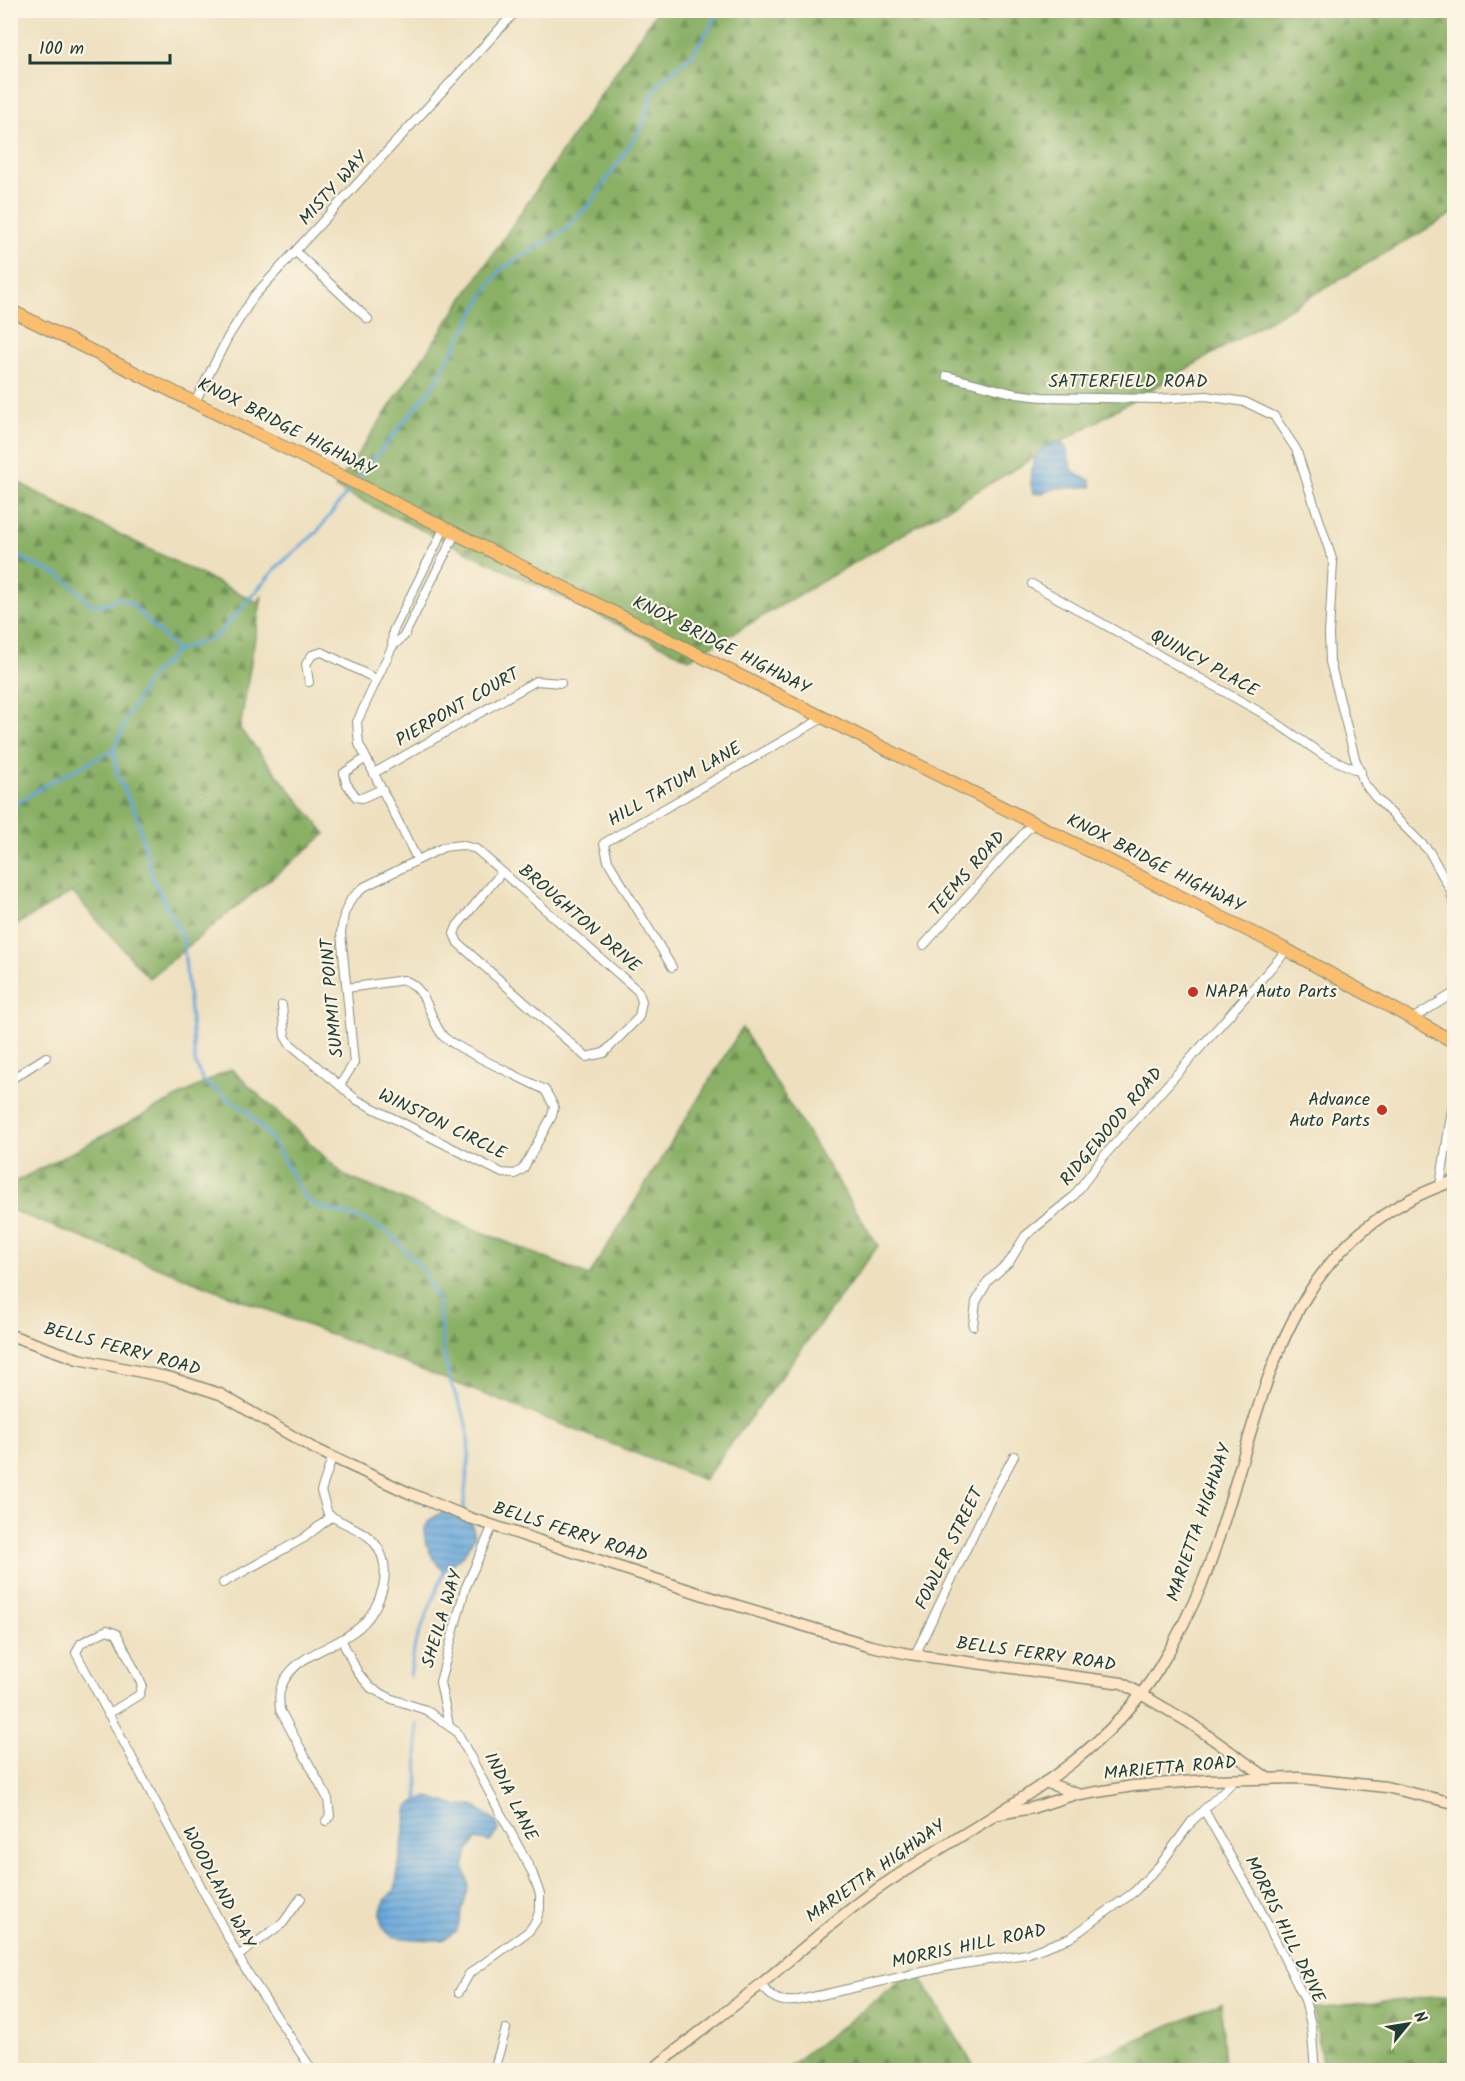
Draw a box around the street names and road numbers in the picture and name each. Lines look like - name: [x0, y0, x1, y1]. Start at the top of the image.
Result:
- street label: MISTY WAY: [292, 145, 376, 233]
- street label: SATTERFIELD ROAD: [1048, 368, 1208, 397]
- street label: KNOX BRIDGE HIGHWAY: [192, 371, 381, 486]
- street label: KNOX BRIDGE HIGHWAY: [627, 589, 816, 704]
- street label: QUINCY PLACE: [1144, 622, 1264, 706]
- street label: PIERPONT COURT: [391, 660, 527, 755]
- street label: HILL TATUM LANE: [603, 735, 748, 835]
- street label: KNOX BRIDGE HIGHWAY: [1061, 807, 1250, 922]
- street label: TEEMS ROAD: [922, 824, 1014, 923]
- street label: BROUGHTON DRIVE: [511, 857, 647, 981]
- street label: SUMMIT POINT: [313, 936, 353, 1059]
- street label: RIDGEWOOD ROAD: [1053, 1061, 1171, 1193]
- street label: WINSTON CIRCLE: [373, 1081, 511, 1169]
- street label: BELLS FERRY ROAD: [40, 1315, 204, 1385]
- street label: MARIETTA HIGHWAY: [1159, 1440, 1241, 1606]
- street label: FOWLER STREET: [908, 1482, 993, 1615]
- street label: BELLS FERRY ROAD: [489, 1494, 651, 1572]
- street label: SHEILA WAY: [414, 1566, 472, 1672]
- street label: BELLS FERRY ROAD: [954, 1629, 1118, 1681]
- street label: INDIA LANE: [475, 1747, 545, 1847]
- street label: MARIETTA ROAD: [1102, 1749, 1238, 1789]
- street label: MARIETTA HIGHWAY: [800, 1812, 953, 1931]
- street label: WOODLAND WAY: [174, 1822, 263, 1955]
- street label: MORRIS HILL DRIVE: [1236, 1851, 1333, 2009]
- street label: MORRIS HILL ROAD: [889, 1916, 1049, 1978]

